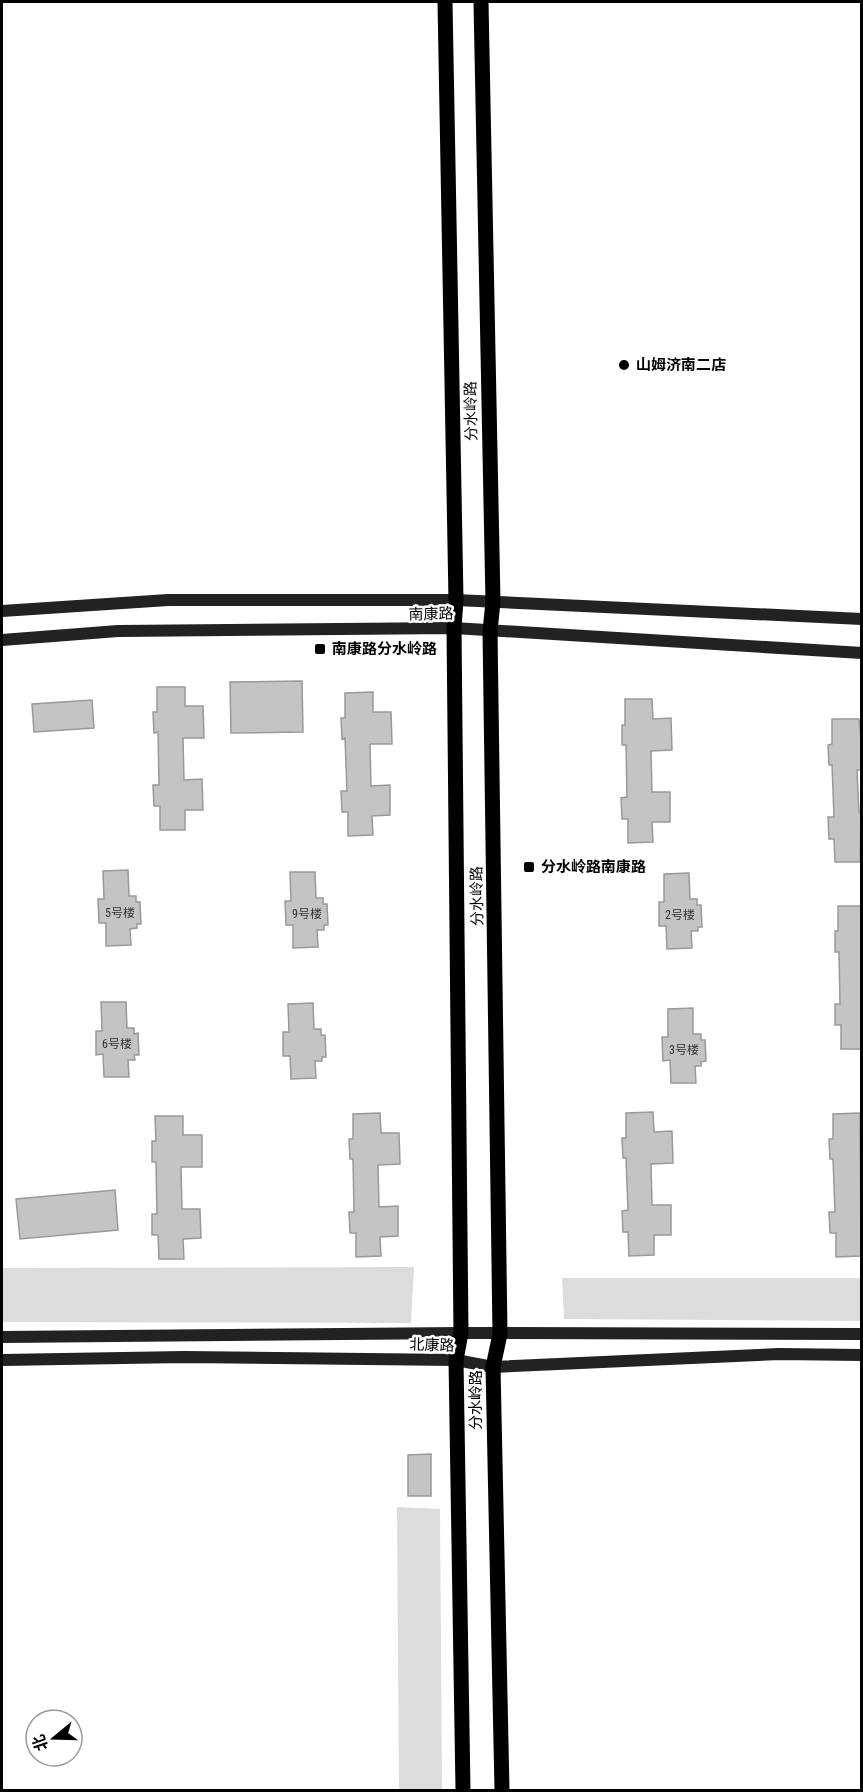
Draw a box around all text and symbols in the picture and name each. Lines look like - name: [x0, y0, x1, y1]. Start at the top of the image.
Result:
- place label: 山姆济南二店: [636, 356, 726, 374]
- marker: 山姆济南二店: [617, 358, 631, 372]
- street label: 分水岭路: [461, 381, 481, 441]
- street label: 南康路: [408, 605, 454, 623]
- place label: 南康路分水岭路: [332, 640, 437, 658]
- marker: 南康路分水岭路: [313, 642, 327, 656]
- place label: 分水岭路南康路: [541, 858, 646, 876]
- marker: 分水岭路南康路: [522, 860, 536, 874]
- street label: 分水岭路: [467, 866, 487, 926]
- house number: 5号楼: [105, 906, 135, 920]
- house number: 9号楼: [292, 907, 322, 921]
- house number: 2号楼: [665, 908, 695, 922]
- house number: 6号楼: [102, 1037, 132, 1051]
- house number: 3号楼: [669, 1043, 699, 1057]
- street label: 北康路: [409, 1335, 455, 1355]
- street label: 分水岭路: [467, 1370, 485, 1430]
- north arrow: [24, 1708, 84, 1768]
- text: 北: [29, 1732, 52, 1753]

